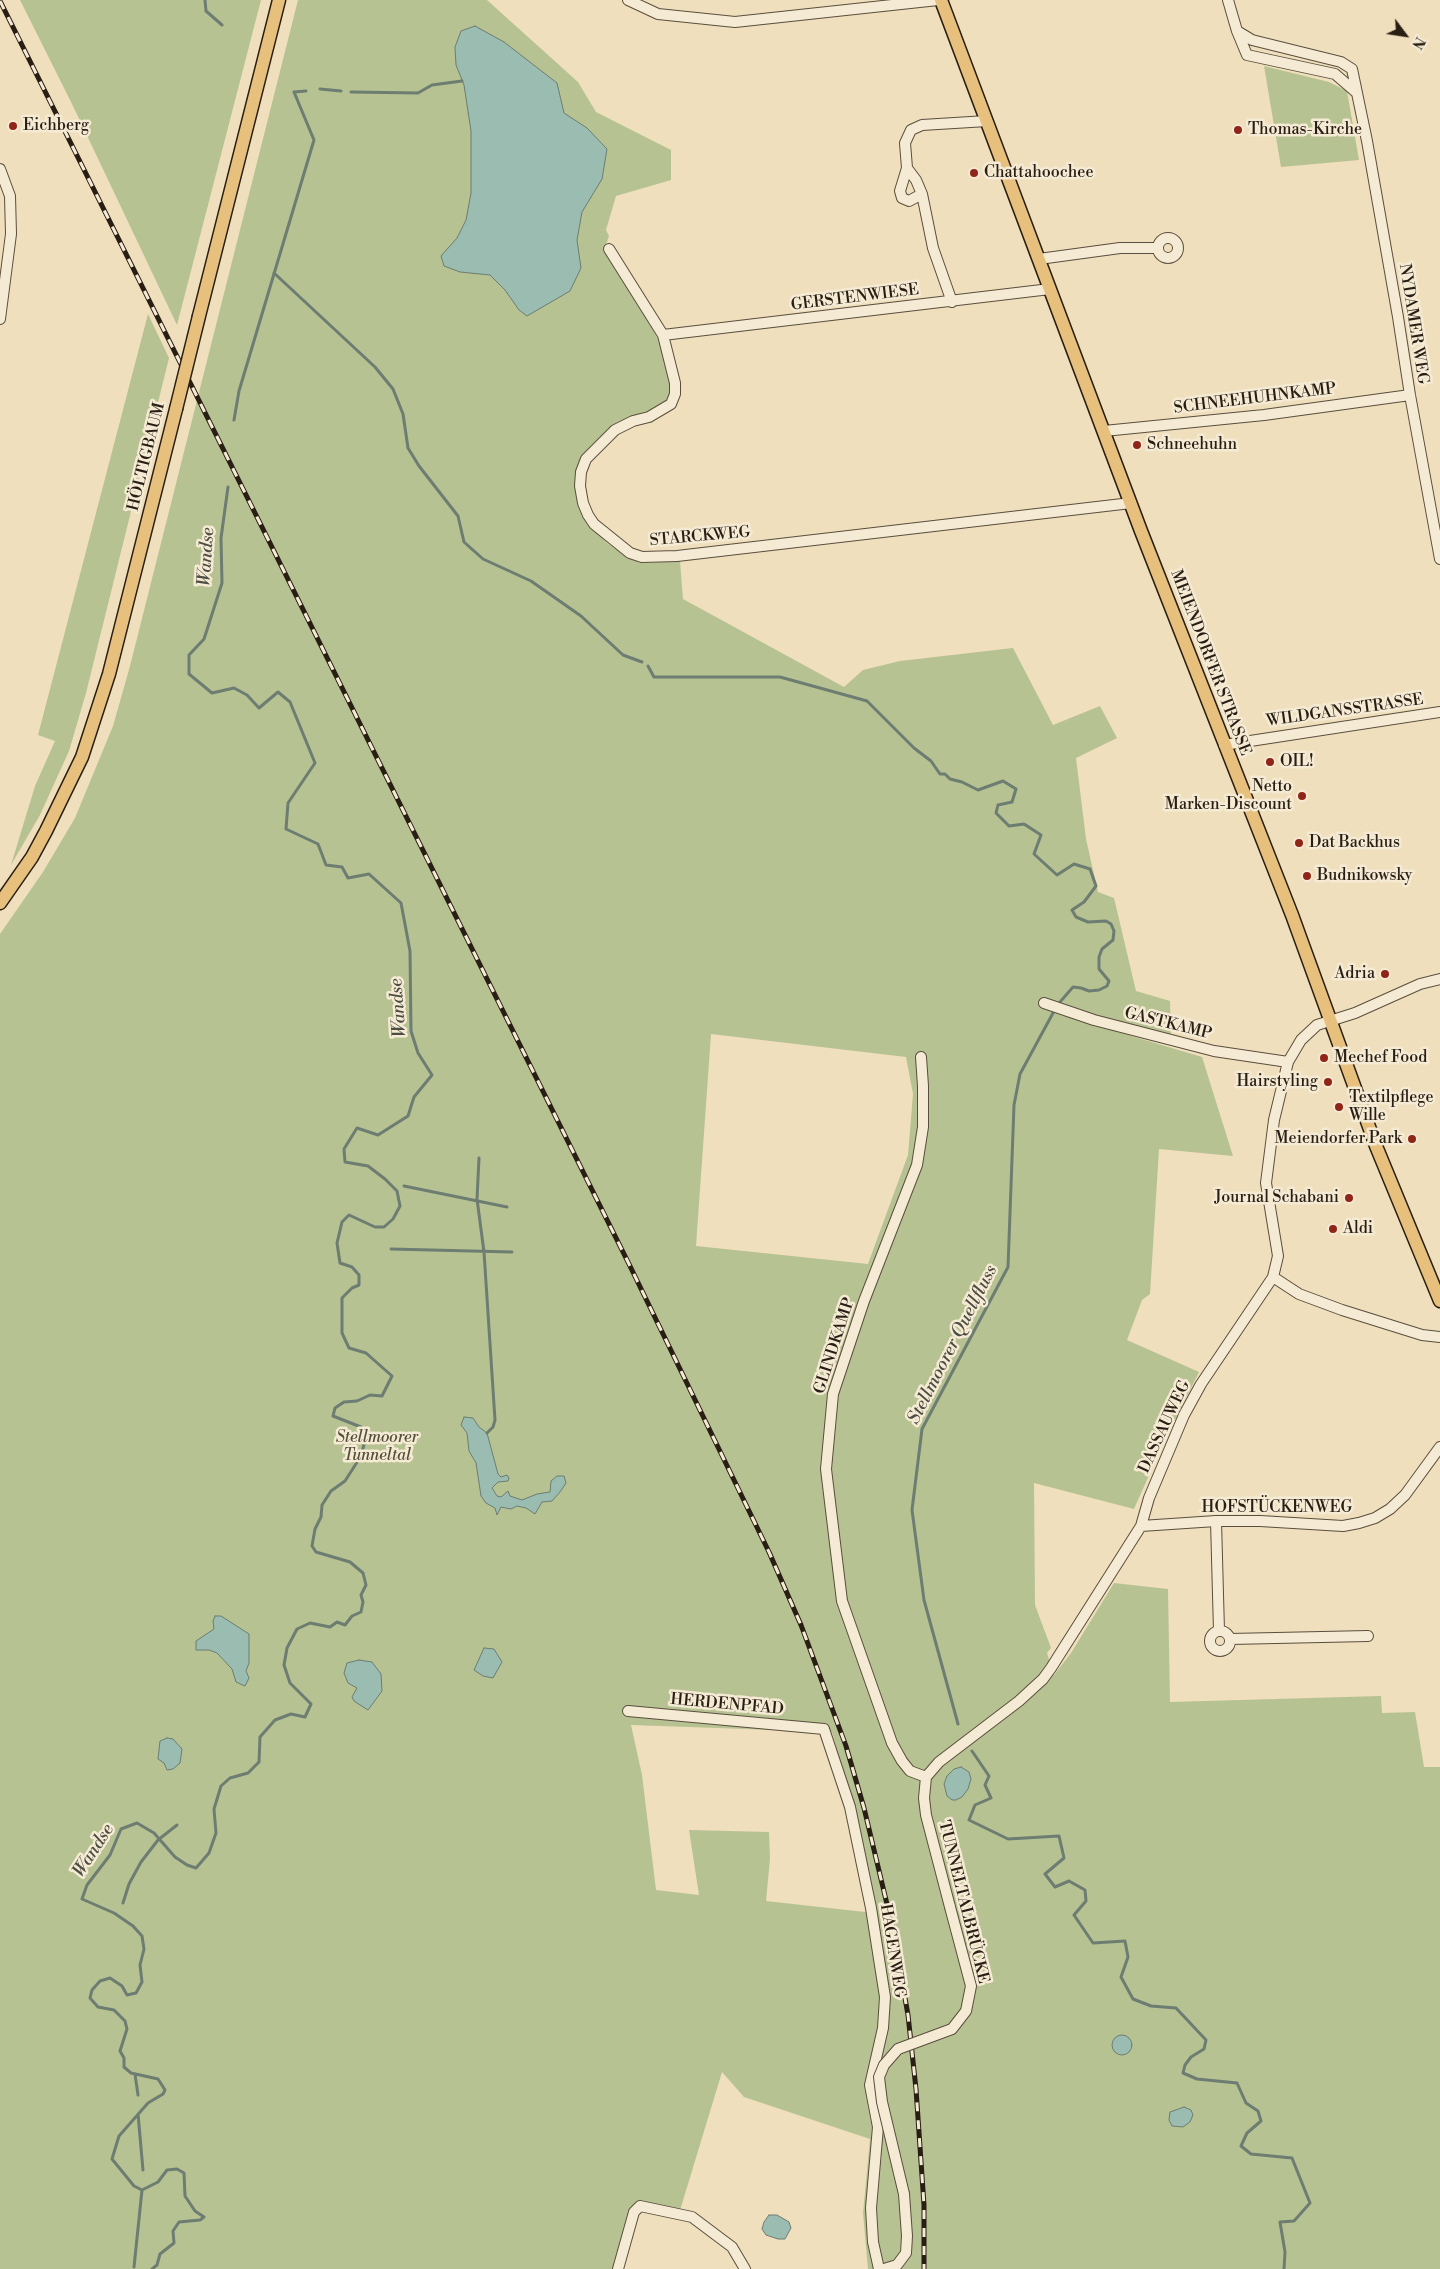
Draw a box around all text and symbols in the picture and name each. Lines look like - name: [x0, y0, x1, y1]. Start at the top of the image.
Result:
- north arrow: [1380, 10, 1430, 60]
- text: N: [1407, 33, 1428, 52]
- place label: Eichberg: [23, 116, 89, 136]
- marker: Eichberg: [7, 120, 19, 132]
- place label: Thomas-Kirche: [1248, 120, 1362, 140]
- marker: Thomas-Kirche: [1232, 124, 1244, 136]
- place label: Chattahoochee: [984, 163, 1093, 183]
- marker: Chattahoochee: [968, 167, 980, 179]
- street label: NYDAMER WEG: [1394, 262, 1432, 386]
- street label: GERSTENWIESE: [790, 281, 920, 315]
- street label: SCHNEEHUHNKAMP: [1173, 380, 1337, 418]
- street label: HÖLTIGBAUM: [124, 401, 170, 513]
- place label: Schneehuhn: [1147, 435, 1237, 455]
- marker: Schneehuhn: [1131, 439, 1143, 451]
- street label: STARCKWEG: [649, 523, 751, 551]
- water label: Wandse: [194, 527, 220, 587]
- street label: MEIENDORFER STRASSE: [1166, 567, 1254, 759]
- street label: WILDGANSSTRASSE: [1265, 690, 1425, 732]
- place label: OIL!: [1280, 752, 1313, 772]
- marker: OIL!: [1264, 756, 1276, 768]
- place label: Netto Marken-Discount: [1165, 777, 1292, 815]
- marker: Netto Marken-Discount: [1296, 790, 1308, 802]
- place label: Dat Backhus: [1309, 833, 1400, 853]
- marker: Dat Backhus: [1293, 837, 1305, 849]
- place label: Budnikowsky: [1317, 866, 1412, 886]
- marker: Budnikowsky: [1301, 870, 1313, 882]
- place label: Adria: [1335, 964, 1375, 984]
- marker: Adria: [1379, 968, 1391, 980]
- water label: Wandse: [386, 978, 412, 1038]
- street label: GASTKAMP: [1122, 1004, 1214, 1044]
- place label: Mechef Food: [1334, 1048, 1427, 1068]
- marker: Mechef Food: [1318, 1052, 1330, 1064]
- place label: Hairstyling: [1236, 1072, 1318, 1092]
- marker: Hairstyling: [1322, 1076, 1334, 1088]
- place label: Textilpflege Wille: [1349, 1088, 1434, 1126]
- marker: Textilpflege Wille: [1333, 1101, 1345, 1113]
- place label: Meiendorfer Park: [1274, 1129, 1402, 1149]
- marker: Meiendorfer Park: [1406, 1133, 1418, 1145]
- place label: Journal Schabani: [1214, 1188, 1339, 1208]
- marker: Journal Schabani: [1343, 1192, 1355, 1204]
- place label: Aldi: [1343, 1219, 1373, 1239]
- marker: Aldi: [1327, 1223, 1339, 1235]
- water label: Stellmoorer Quellfluss: [903, 1262, 1003, 1428]
- street label: GLINDKAMP: [810, 1296, 860, 1396]
- street label: DASSAUWEG: [1135, 1378, 1195, 1476]
- park label: Stellmoorer Tunneltal: [336, 1428, 418, 1466]
- street label: HOFSTÜCKENWEG: [1202, 1498, 1352, 1518]
- street label: HERDENPFAD: [669, 1690, 785, 1720]
- street label: TUNNELTALBRÜCKE: [933, 1818, 993, 1986]
- water label: Wandse: [69, 1820, 119, 1882]
- street label: HAGENWEG: [875, 1903, 909, 1999]

